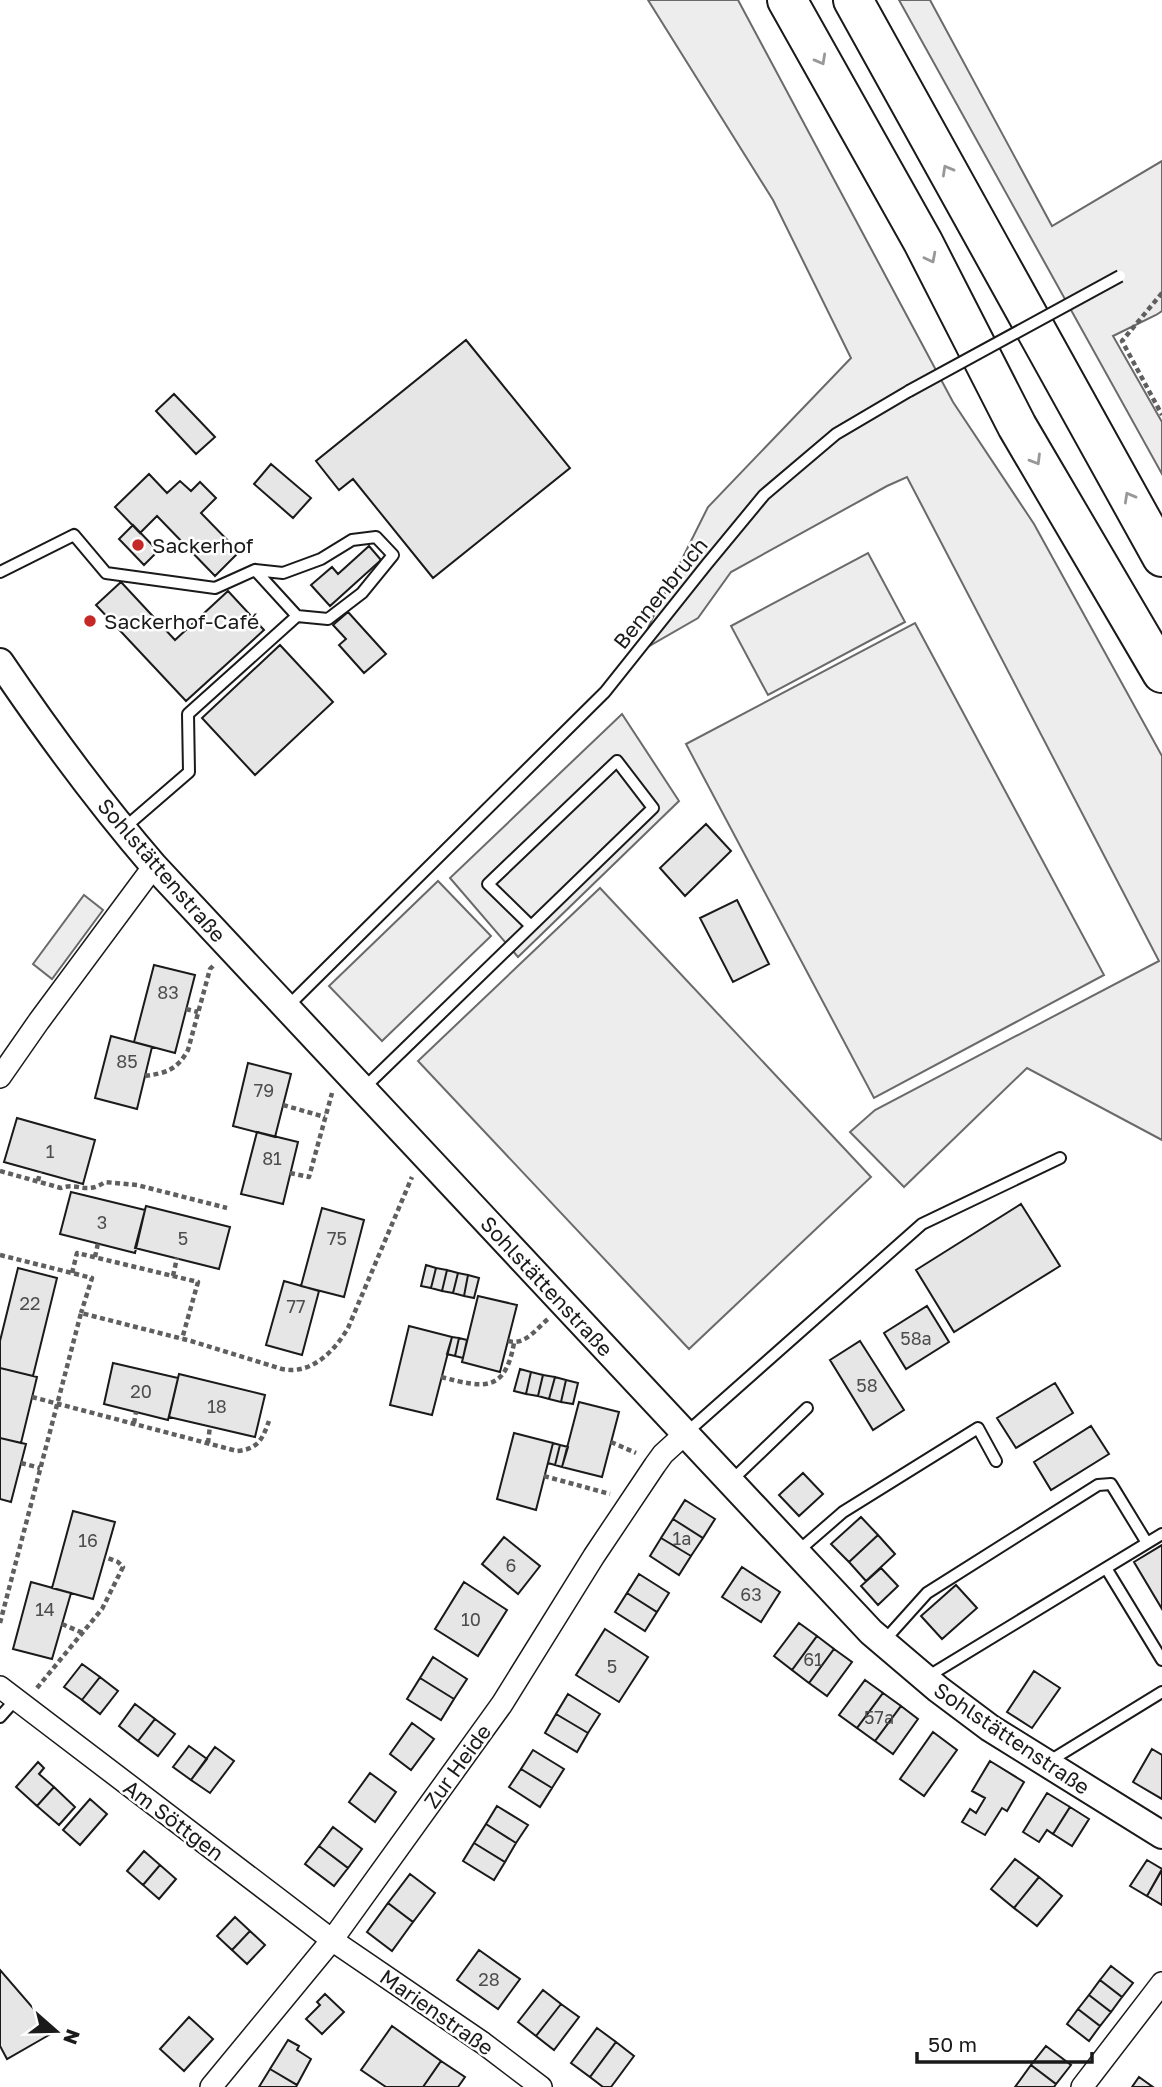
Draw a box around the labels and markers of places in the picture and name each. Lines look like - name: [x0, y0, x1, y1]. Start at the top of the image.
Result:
- place label: Sackerhof: [152, 532, 254, 558]
- marker: Sackerhof: [130, 537, 146, 553]
- place label: Sackerhof-Café: [104, 608, 259, 634]
- marker: Sackerhof-Café: [82, 613, 98, 629]

